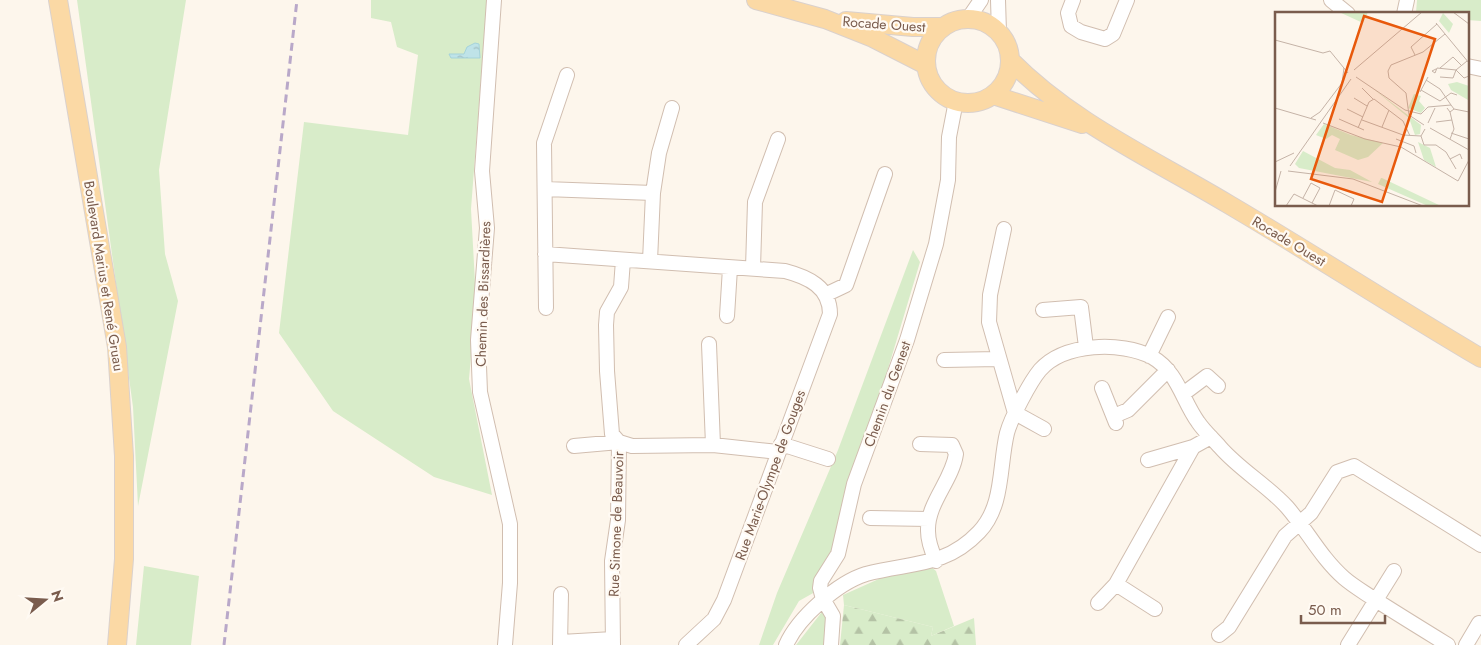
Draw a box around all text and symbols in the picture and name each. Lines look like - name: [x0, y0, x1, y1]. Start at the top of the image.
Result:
- street label: Rocade Ouest: [842, 11, 927, 37]
- inset map: [1275, 12, 1468, 206]
- street label: Boulevard Marius et René Gruau: [79, 179, 129, 373]
- street label: Rocade Ouest: [1248, 211, 1330, 271]
- street label: Chemin des Bissardières: [470, 220, 496, 367]
- street label: Chemin du Genest: [859, 338, 916, 450]
- street label: Rue Marie-Olympe de Gouges: [730, 387, 810, 563]
- street label: Rue Simone de Beauvoir: [603, 451, 629, 597]
- north arrow: [20, 575, 70, 625]
- text: N: [46, 588, 69, 604]
- scale bar: [1301, 592, 1385, 624]
- text: 50 m: [1308, 599, 1342, 621]

